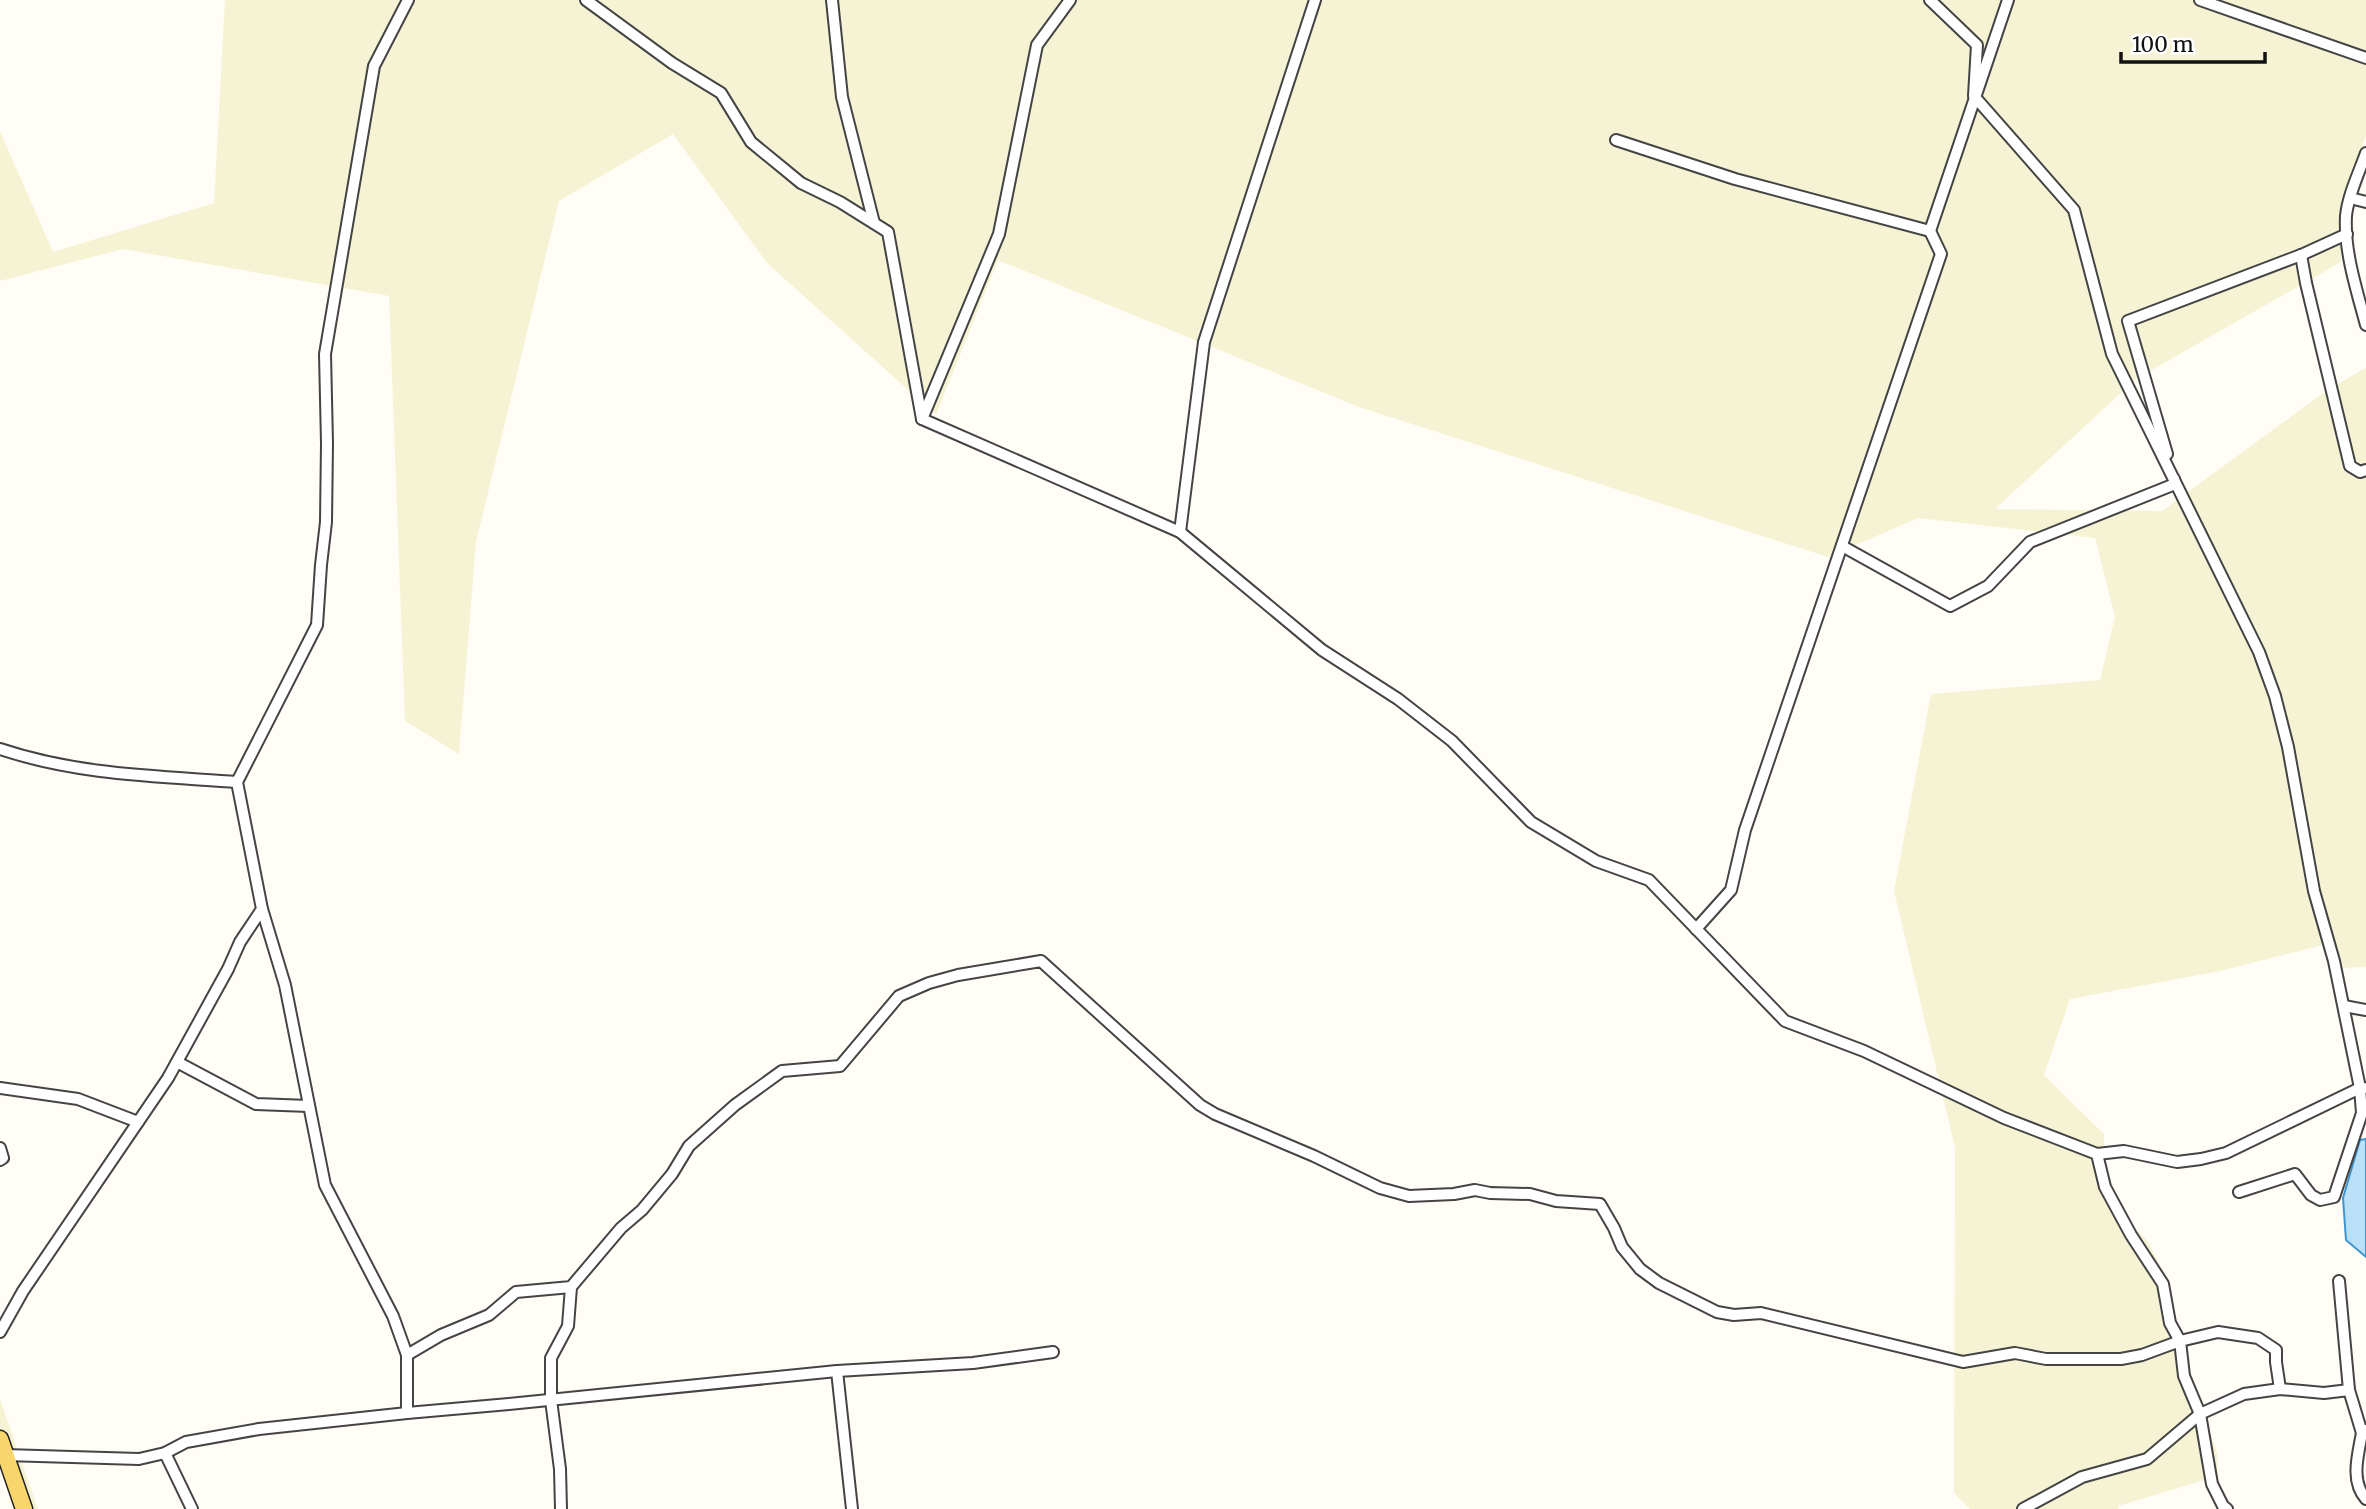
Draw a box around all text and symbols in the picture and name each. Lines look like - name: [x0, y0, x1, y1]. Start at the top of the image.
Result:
- scale bar: [2121, 21, 2264, 65]
- text: 100 m: [2132, 31, 2194, 58]

